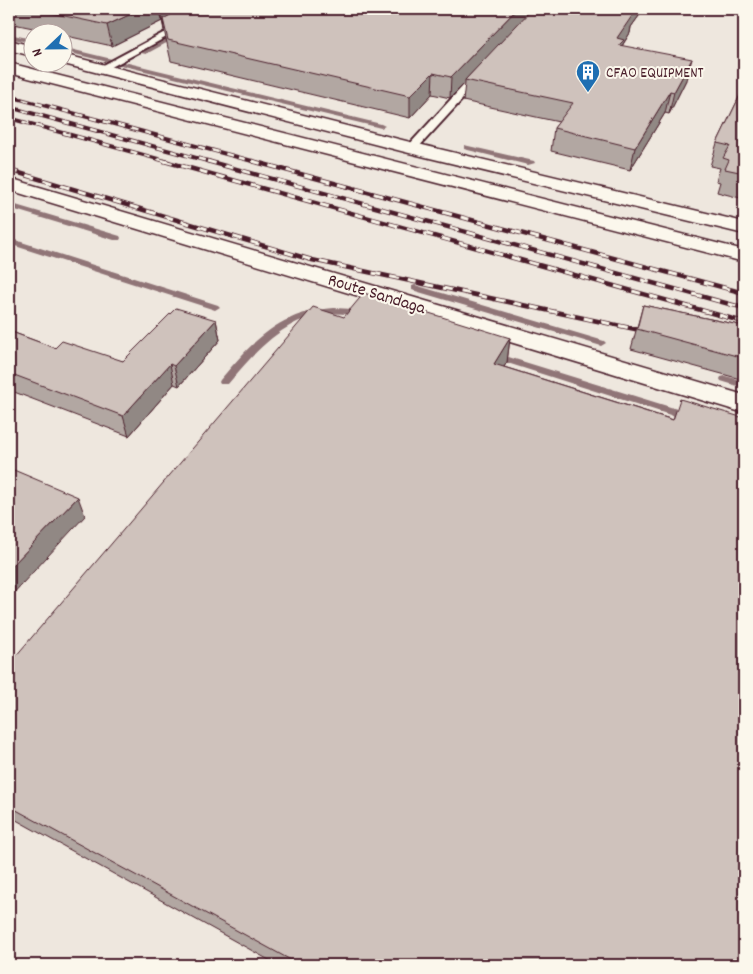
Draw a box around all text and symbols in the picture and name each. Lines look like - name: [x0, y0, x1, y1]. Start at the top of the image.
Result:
- north arrow: [22, 22, 72, 72]
- text: N: [27, 45, 48, 59]
- building icon: CFAO EQUIPMENT: [575, 59, 601, 93]
- place label: CFAO EQUIPMENT: [606, 63, 704, 85]
- street label: Route Sandaga: [324, 269, 429, 322]

